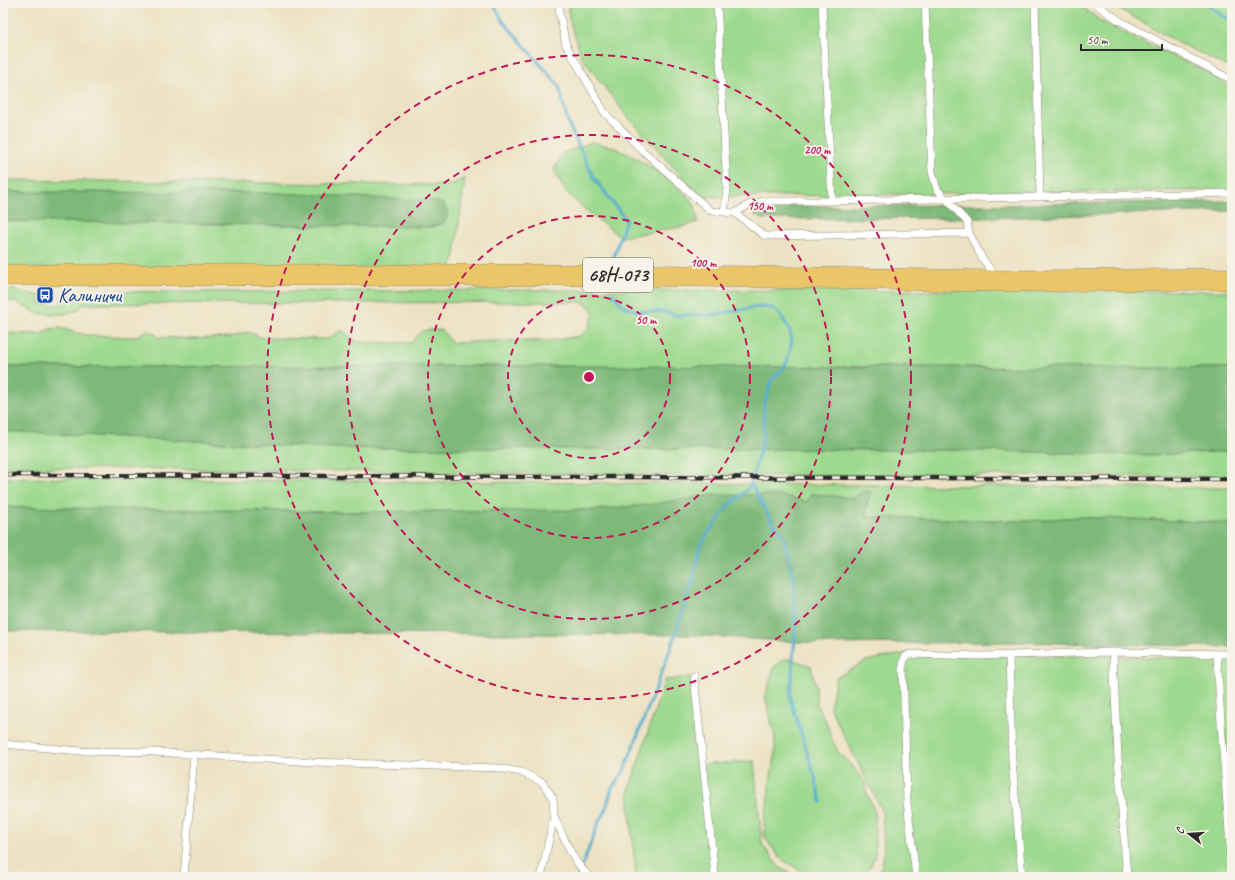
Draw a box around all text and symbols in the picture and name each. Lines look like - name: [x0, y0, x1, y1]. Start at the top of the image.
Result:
- scale bar: [1081, 26, 1162, 52]
- text: 50 m: [1087, 32, 1109, 48]
- text: 200 m: [804, 142, 831, 158]
- text: 150 m: [747, 198, 774, 214]
- text: 100 m: [690, 255, 717, 271]
- road number: 68Н-073: [583, 258, 653, 292]
- place label: Калиничи: [58, 283, 123, 308]
- bus stop icon: Калиничи: [35, 285, 55, 305]
- text: 50 m: [636, 312, 657, 328]
- centre of rings: [582, 370, 596, 384]
- north arrow: [1169, 814, 1209, 854]
- text: С: [1172, 825, 1187, 836]

